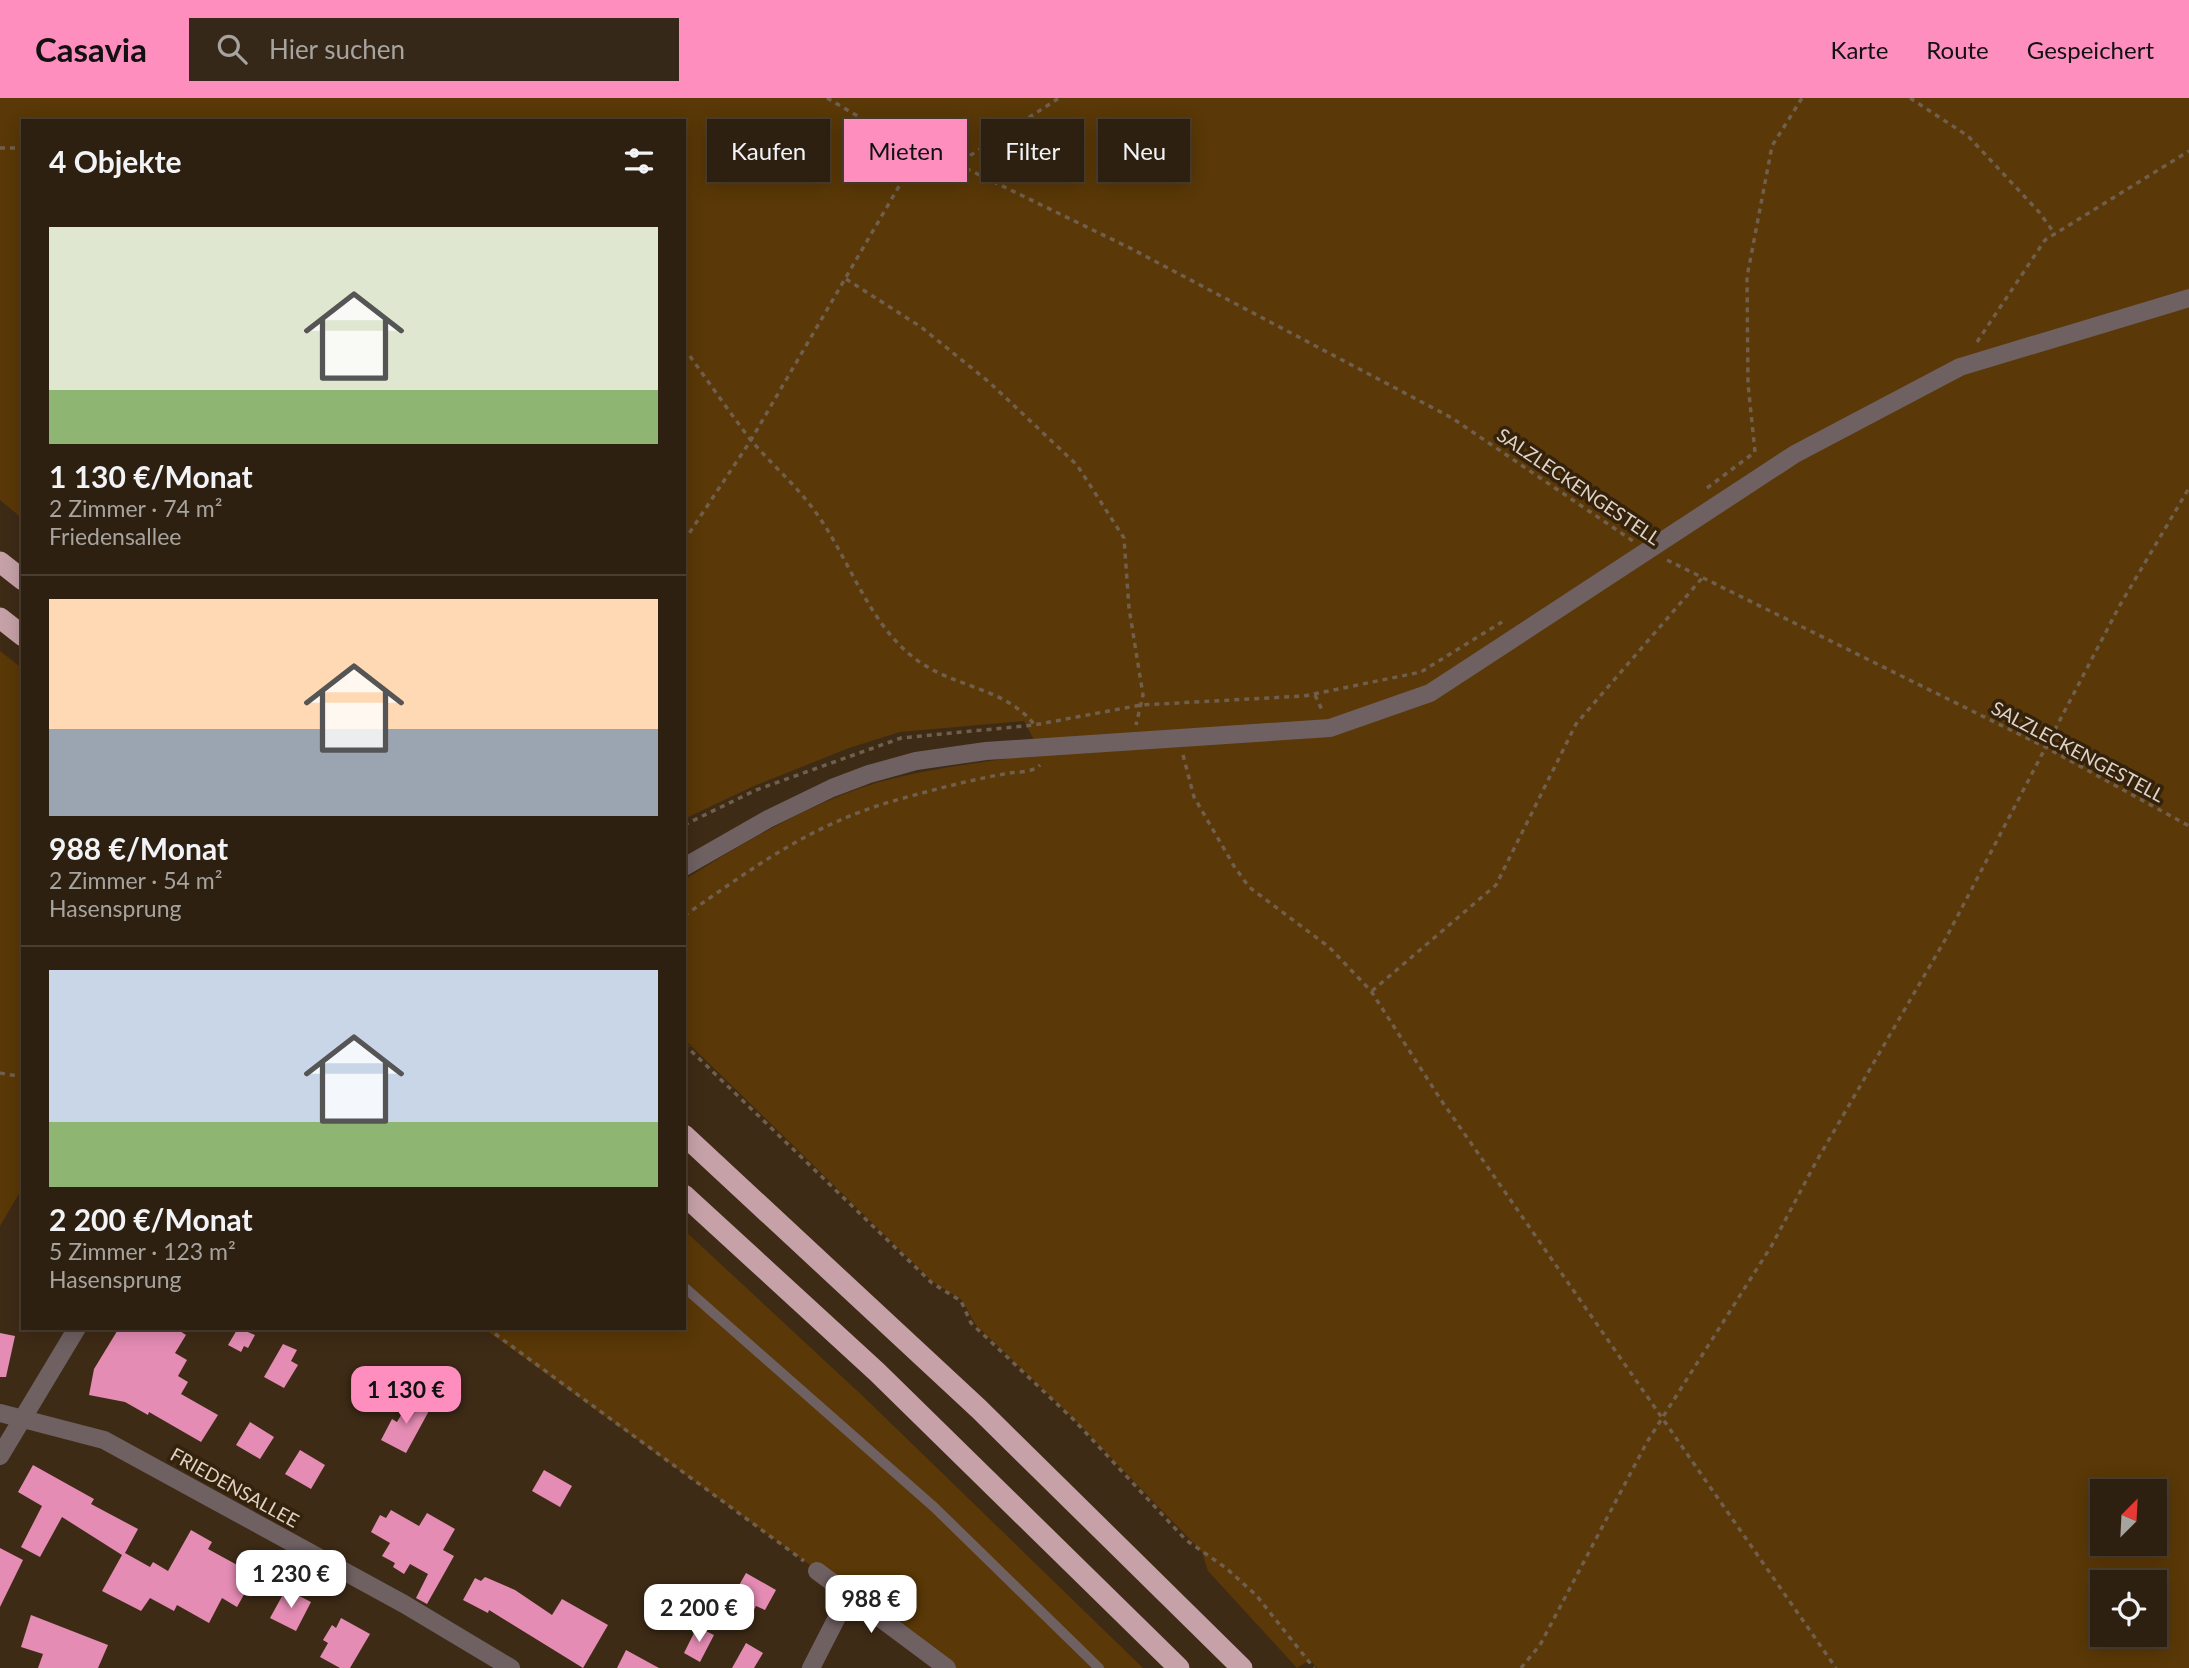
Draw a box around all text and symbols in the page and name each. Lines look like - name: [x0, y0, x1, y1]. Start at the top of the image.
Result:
- search box: [189, 18, 679, 81]
- text: Casavia: [35, 29, 147, 69]
- icon: search: [213, 30, 251, 68]
- text: Hier suchen: [269, 33, 405, 65]
- text: Karte: [1831, 35, 1888, 64]
- text: Route: [1926, 35, 1989, 64]
- text: Gespeichert: [2027, 35, 2154, 64]
- chip: Kaufen: [707, 119, 830, 182]
- chip: Mieten: [844, 119, 967, 182]
- chip: Filter: [981, 119, 1084, 182]
- chip: Neu: [1098, 119, 1190, 182]
- icon: filters: [620, 142, 658, 180]
- text: 4 Objekte: [49, 143, 181, 179]
- icon: home: [291, 273, 417, 399]
- street label: SALZLECKENGESTELL: [1493, 423, 1665, 549]
- text: 1 130 €/Monat: [49, 458, 253, 494]
- text: 2 Zimmer · 74 m²: [49, 494, 222, 522]
- text: Friedensallee: [49, 522, 181, 550]
- icon: home: [291, 645, 417, 771]
- street label: SALZLECKENGESTELL: [1988, 696, 2168, 806]
- text: 988 €/Monat: [49, 830, 228, 866]
- text: 2 Zimmer · 54 m²: [49, 866, 222, 894]
- text: Hasensprung: [49, 894, 181, 922]
- icon: home: [291, 1016, 417, 1142]
- text: 2 200 €/Monat: [49, 1201, 253, 1237]
- text: 5 Zimmer · 123 m²: [49, 1237, 236, 1265]
- text: Hasensprung: [49, 1265, 181, 1293]
- pin: 1 130 €: [341, 1366, 471, 1426]
- text: 1 130 €: [367, 1375, 445, 1403]
- street label: FRIEDENSALLEE: [167, 1442, 303, 1532]
- north arrow: [2090, 1479, 2166, 1556]
- map controls: [2090, 1479, 2167, 1647]
- pin: 1 230 €: [226, 1550, 356, 1610]
- text: 1 230 €: [252, 1559, 330, 1587]
- button: locate: [2090, 1570, 2167, 1647]
- pin: 988 €: [822, 1576, 920, 1635]
- pin: 2 200 €: [634, 1584, 764, 1644]
- text: 988 €: [842, 1584, 900, 1612]
- text: 2 200 €: [660, 1593, 738, 1621]

